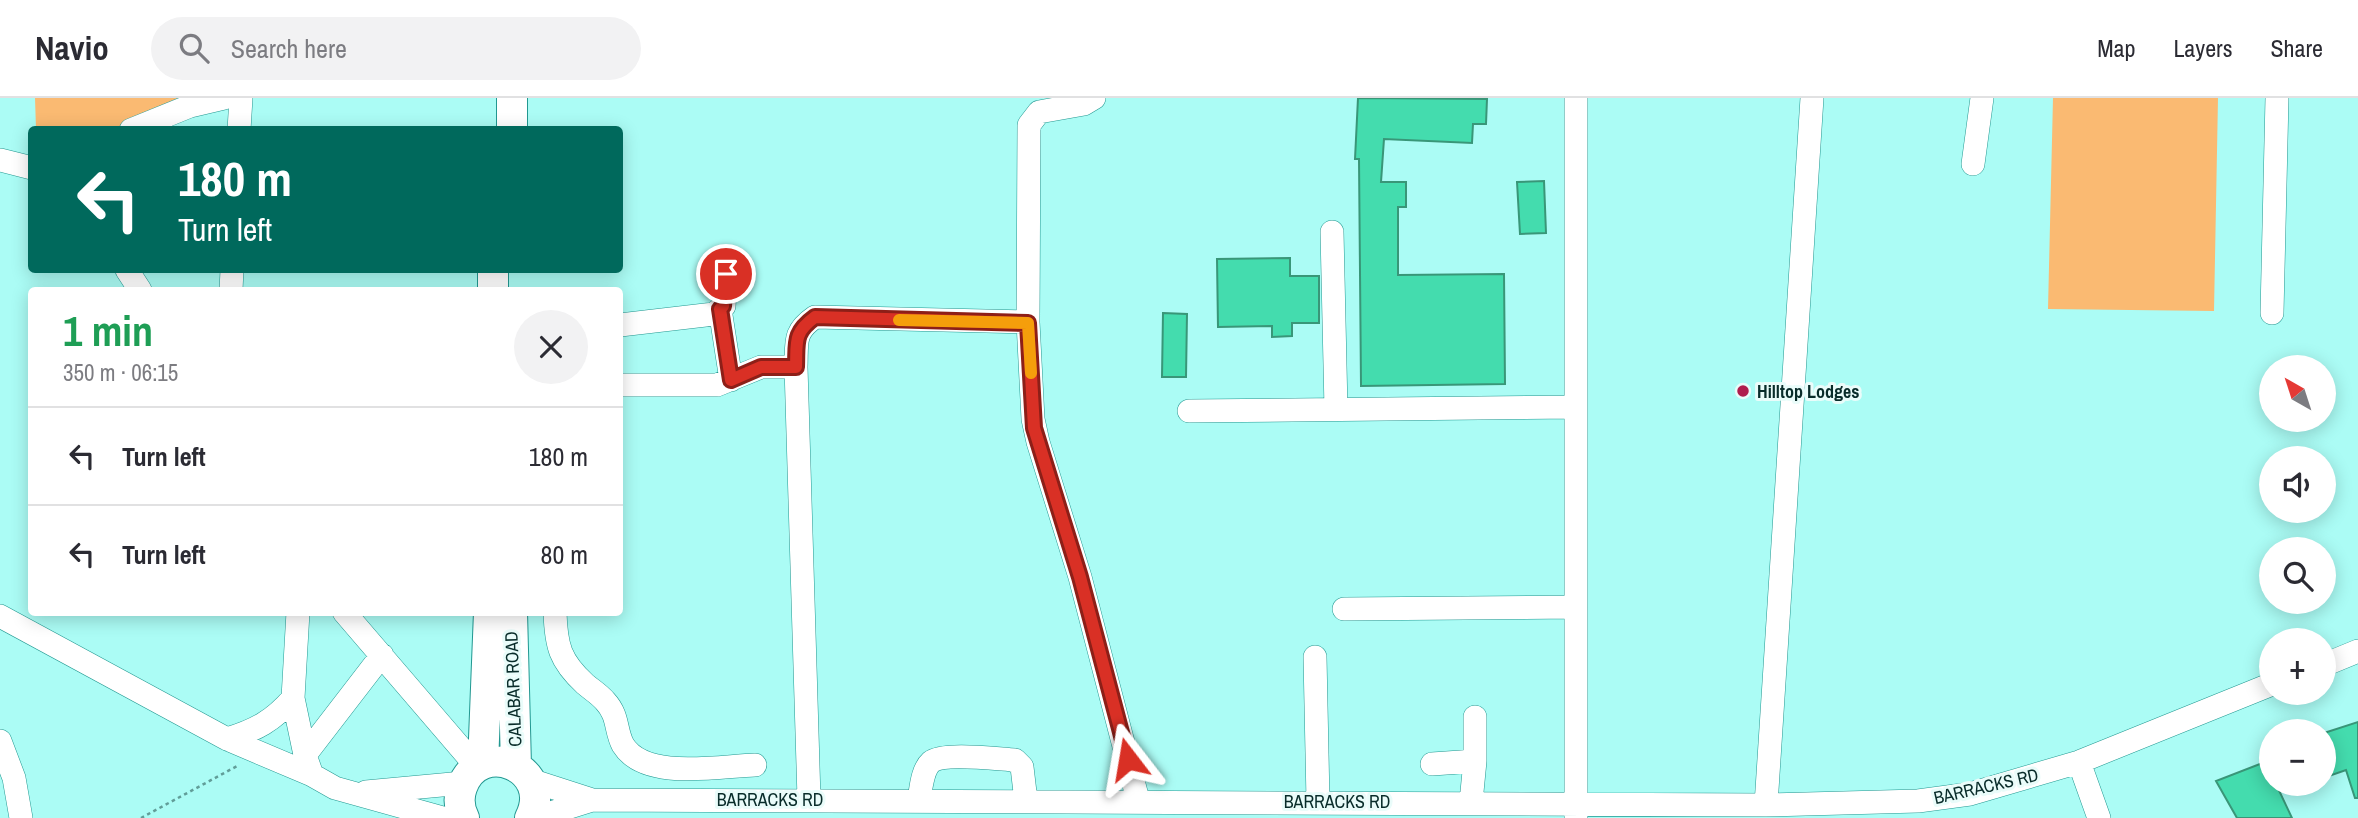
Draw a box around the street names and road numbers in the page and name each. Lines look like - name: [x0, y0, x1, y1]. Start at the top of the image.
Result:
- street label: CALABAR ROAD: [498, 631, 528, 747]
- street label: BARRACKS RD: [1931, 762, 2041, 810]
- street label: BARRACKS RD: [717, 787, 823, 812]
- street label: BARRACKS RD: [1284, 789, 1390, 814]

